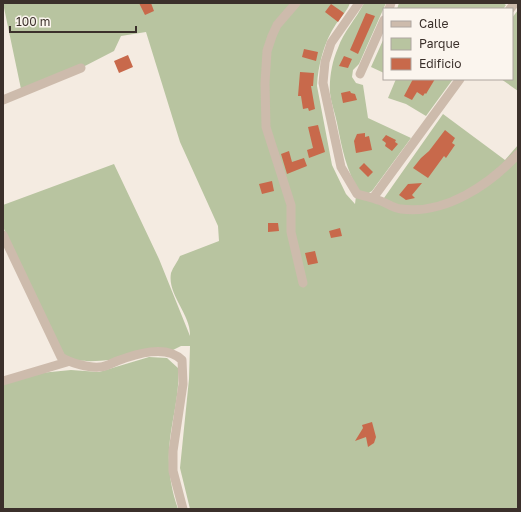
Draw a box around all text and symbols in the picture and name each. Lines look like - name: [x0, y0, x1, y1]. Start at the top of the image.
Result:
- scale bar: [10, 8, 136, 34]
- legend: [383, 8, 513, 80]
- text: 100 m: [16, 14, 50, 29]
- text: Calle: [419, 16, 449, 31]
- text: Parque: [419, 36, 460, 51]
- text: Edificio: [419, 56, 461, 71]

